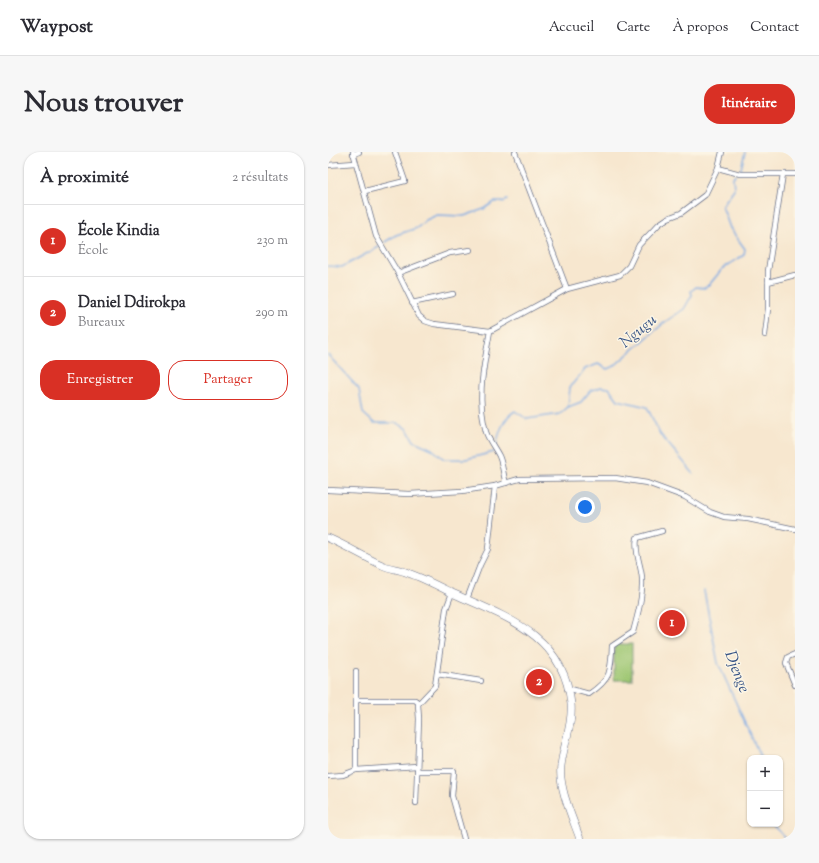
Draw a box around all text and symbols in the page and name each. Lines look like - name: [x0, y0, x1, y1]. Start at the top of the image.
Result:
- text: Waypost: [20, 14, 93, 41]
- text: Accueil: [549, 18, 594, 38]
- text: Carte: [616, 18, 650, 38]
- text: À propos: [672, 18, 728, 38]
- text: Contact: [750, 18, 799, 38]
- text: Nous trouver: [24, 84, 183, 124]
- button: Itinéraire: [704, 84, 795, 124]
- text: À proximité: [40, 166, 129, 190]
- text: 2 résultats: [232, 169, 288, 187]
- text: École Kindia: [78, 221, 160, 242]
- text: 1: [51, 232, 55, 250]
- text: 230 m: [256, 232, 288, 250]
- text: École: [78, 242, 108, 260]
- text: Daniel Ddirokpa: [78, 293, 186, 314]
- text: 2: [50, 304, 56, 322]
- text: 290 m: [255, 304, 288, 322]
- water label: Ngugu: [615, 309, 663, 354]
- text: Bureaux: [78, 314, 125, 332]
- button: Enregistrer: [40, 360, 160, 400]
- button: Partager: [168, 360, 288, 400]
- your location: [575, 497, 595, 517]
- pin: 1: [659, 608, 685, 638]
- water label: Djenge: [717, 648, 755, 696]
- pin: 2: [526, 667, 552, 697]
- map controls: [747, 755, 783, 827]
- button: +: [747, 755, 783, 791]
- button: −: [747, 791, 783, 827]

